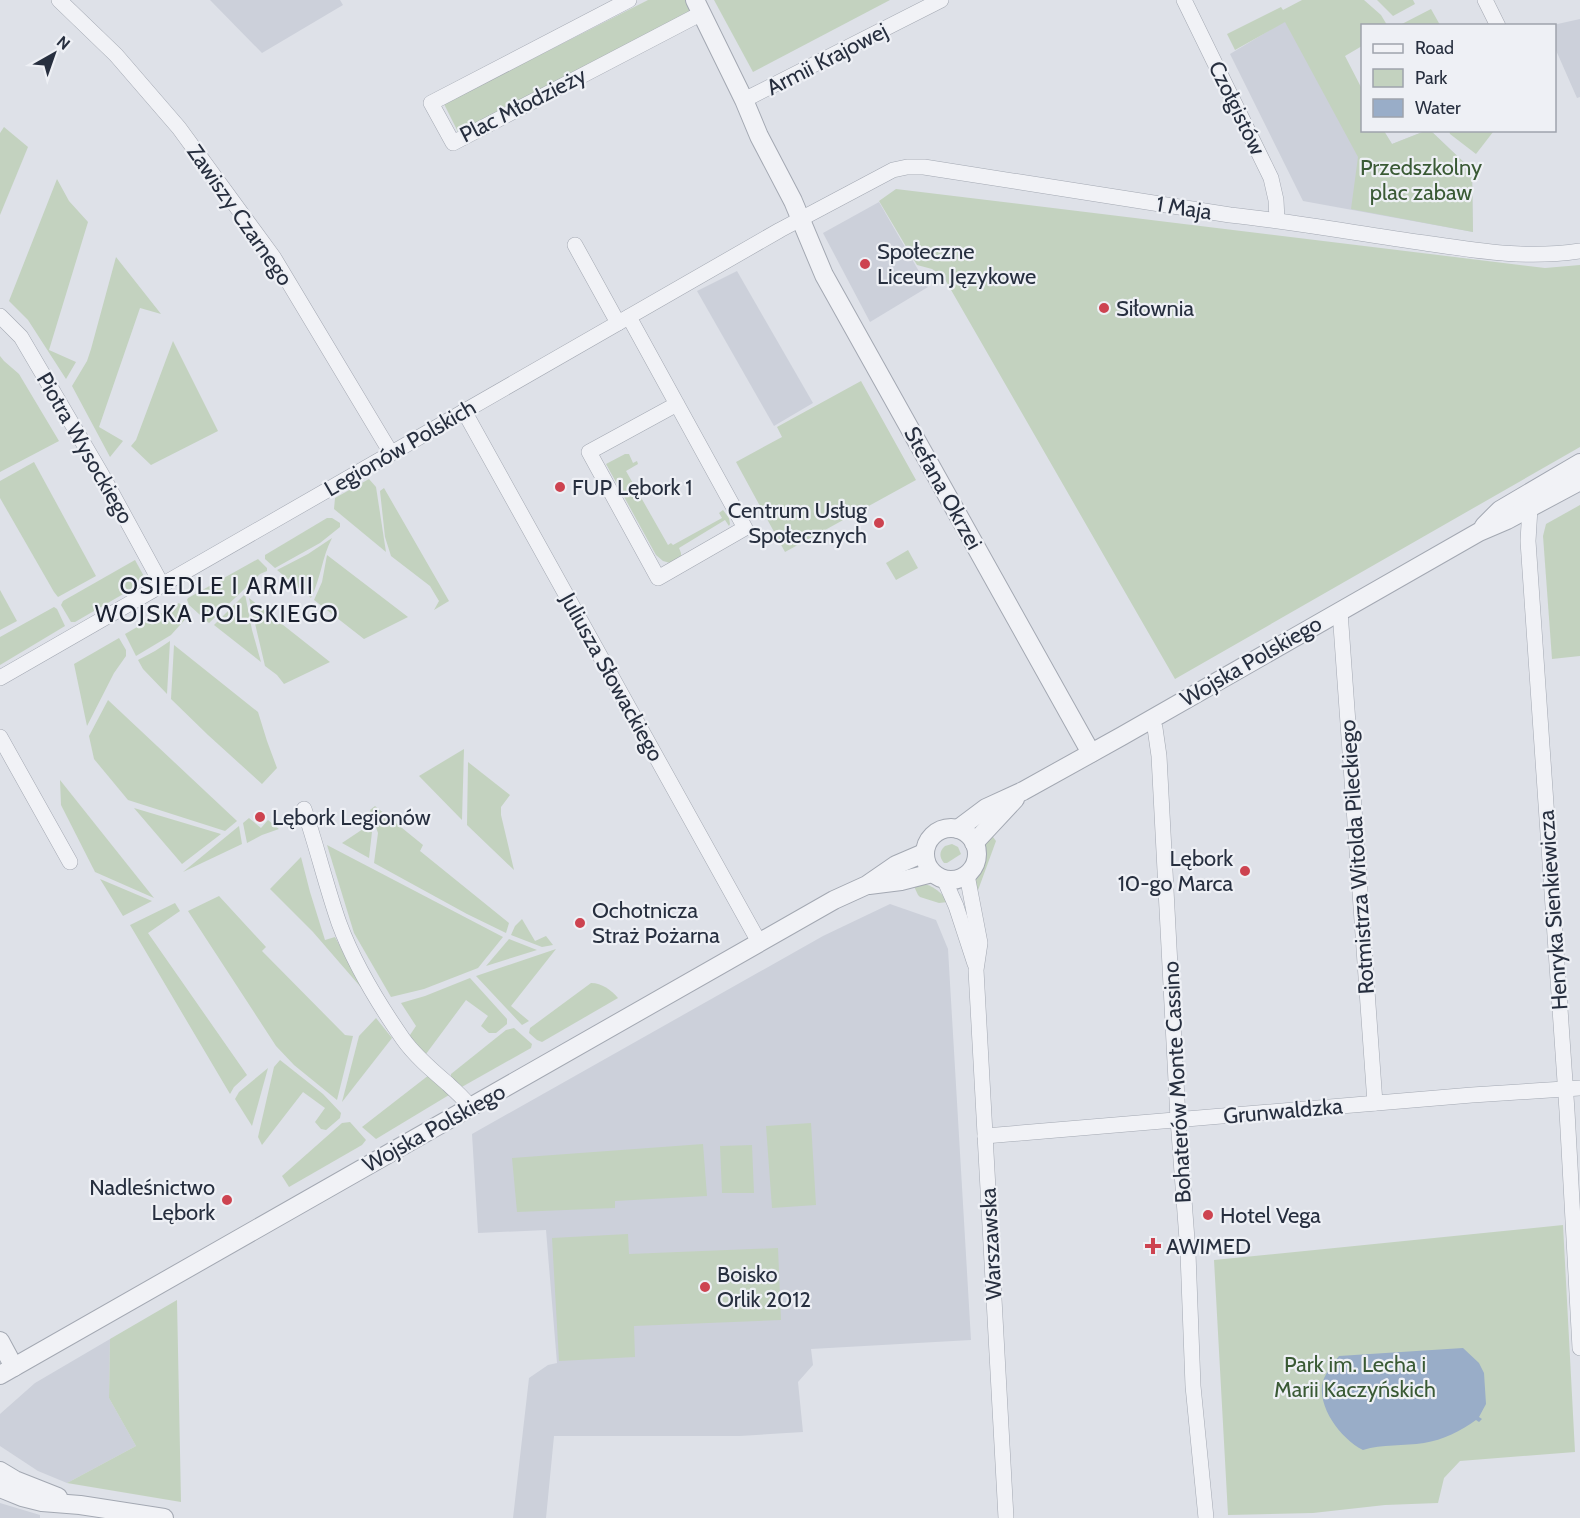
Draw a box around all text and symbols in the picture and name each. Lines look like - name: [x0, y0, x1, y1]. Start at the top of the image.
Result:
- street label: Armii Krajowej: [762, 17, 892, 101]
- north arrow: [24, 24, 84, 84]
- legend: [1361, 24, 1556, 132]
- text: N: [53, 32, 74, 54]
- text: Road: [1415, 37, 1454, 59]
- street label: Czołgistów: [1203, 57, 1271, 160]
- street label: Plac Młodzieży: [455, 62, 591, 148]
- text: Park: [1415, 67, 1448, 89]
- text: Water: [1415, 97, 1461, 119]
- street label: Zawiszy Czarnego: [181, 139, 299, 291]
- park label: Przedszkolny plac zabaw: [1360, 154, 1482, 206]
- street label: 1 Maja: [1154, 190, 1214, 226]
- place label: Społeczne Liceum Językowe: [877, 238, 1036, 290]
- marker: Społeczne Liceum Językowe: [858, 257, 872, 271]
- place label: Siłownia: [1116, 295, 1194, 322]
- marker: Siłownia: [1097, 301, 1111, 315]
- street label: Piotra Wysockiego: [31, 367, 139, 529]
- street label: Legionów Polskich: [319, 394, 481, 502]
- street label: Stefana Okrzei: [898, 422, 988, 554]
- place label: FUP Lębork 1: [572, 474, 693, 501]
- marker: FUP Lębork 1: [553, 480, 567, 494]
- place label: Centrum Usług Społecznych: [728, 497, 868, 549]
- marker: Centrum Usług Społecznych: [872, 516, 886, 530]
- district label: OSIEDLE I ARMII WOJSKA POLSKIEGO: [95, 571, 339, 628]
- street label: Juliusza Słowackiego: [554, 587, 670, 766]
- street label: Wojska Polskiego: [1176, 610, 1326, 712]
- street label: Rotmistrza Witolda Pileckiego: [1334, 719, 1380, 995]
- place label: Lębork Legionów: [272, 804, 431, 831]
- street label: Henryka Sienkiewicza: [1533, 809, 1573, 1011]
- marker: Lębork Legionów: [253, 810, 267, 824]
- place label: Lębork 10-go Marca: [1118, 845, 1233, 897]
- marker: Lębork 10-go Marca: [1238, 864, 1252, 878]
- place label: Ochotnicza Straż Pożarna: [592, 897, 720, 949]
- marker: Ochotnicza Straż Pożarna: [573, 916, 587, 930]
- street label: Bohaterów Monte Cassino: [1157, 960, 1197, 1204]
- street label: Wojska Polskiego: [358, 1078, 510, 1178]
- street label: Grunwaldzka: [1222, 1092, 1344, 1130]
- place label: Nadleśnictwo Lębork: [89, 1174, 215, 1226]
- street label: Warszawska: [975, 1187, 1007, 1301]
- marker: Nadleśnictwo Lębork: [220, 1193, 234, 1207]
- place label: Hotel Vega: [1220, 1202, 1321, 1229]
- marker: Hotel Vega: [1201, 1208, 1215, 1222]
- place label: AWIMED: [1166, 1233, 1251, 1260]
- marker: AWIMED: [1144, 1237, 1162, 1255]
- place label: Boisko Orlik 2012: [717, 1261, 811, 1313]
- marker: Boisko Orlik 2012: [698, 1280, 712, 1294]
- park label: Park im. Lecha i Marii Kaczyńskich: [1274, 1351, 1436, 1403]

